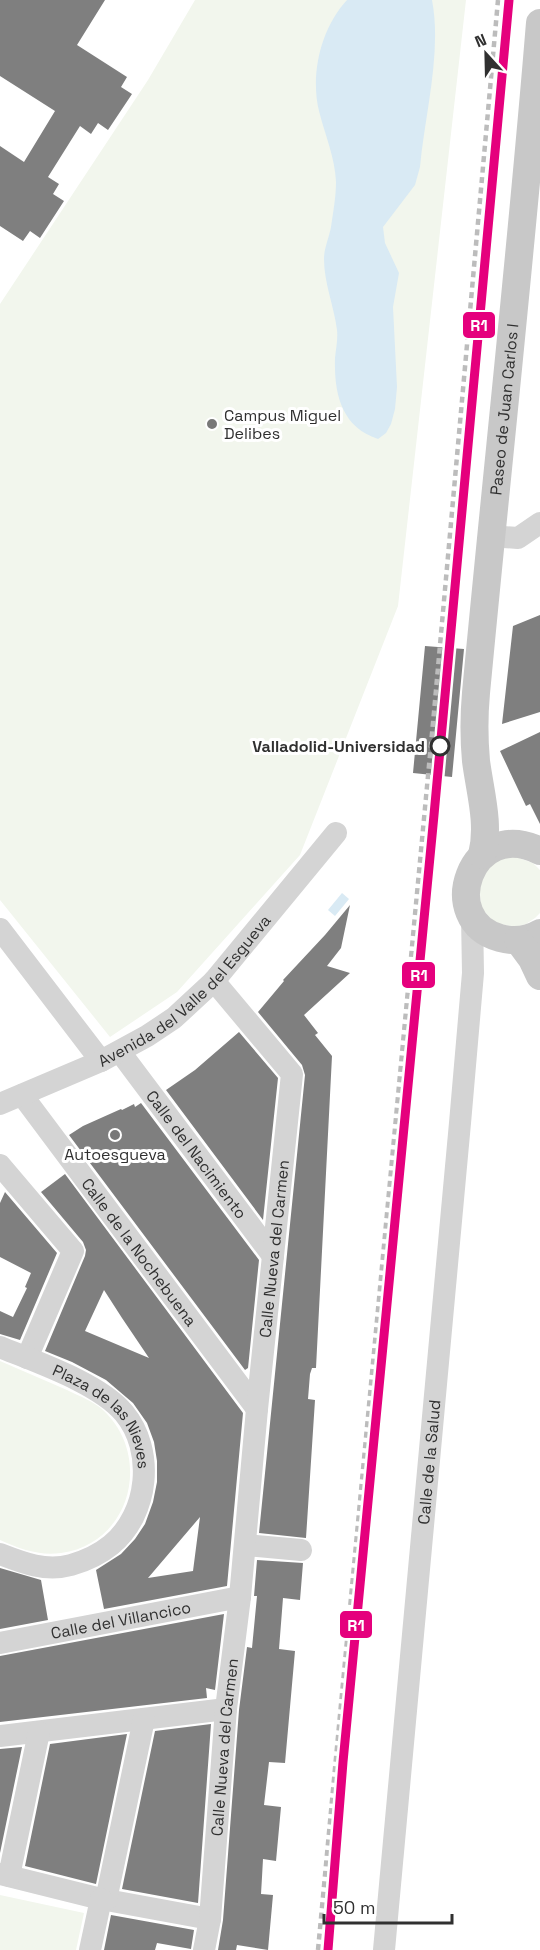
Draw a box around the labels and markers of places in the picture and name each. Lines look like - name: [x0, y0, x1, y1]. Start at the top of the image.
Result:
- place label: Campus Miguel Delibes: [224, 405, 341, 444]
- marker: Campus Miguel Delibes: [205, 417, 219, 431]
- place label: Valladolid-Universidad: [252, 736, 425, 757]
- marker: Valladolid-Universidad: [430, 736, 450, 756]
- marker: Autoesgueva: [108, 1128, 122, 1142]
- place label: Autoesgueva: [64, 1144, 166, 1165]

